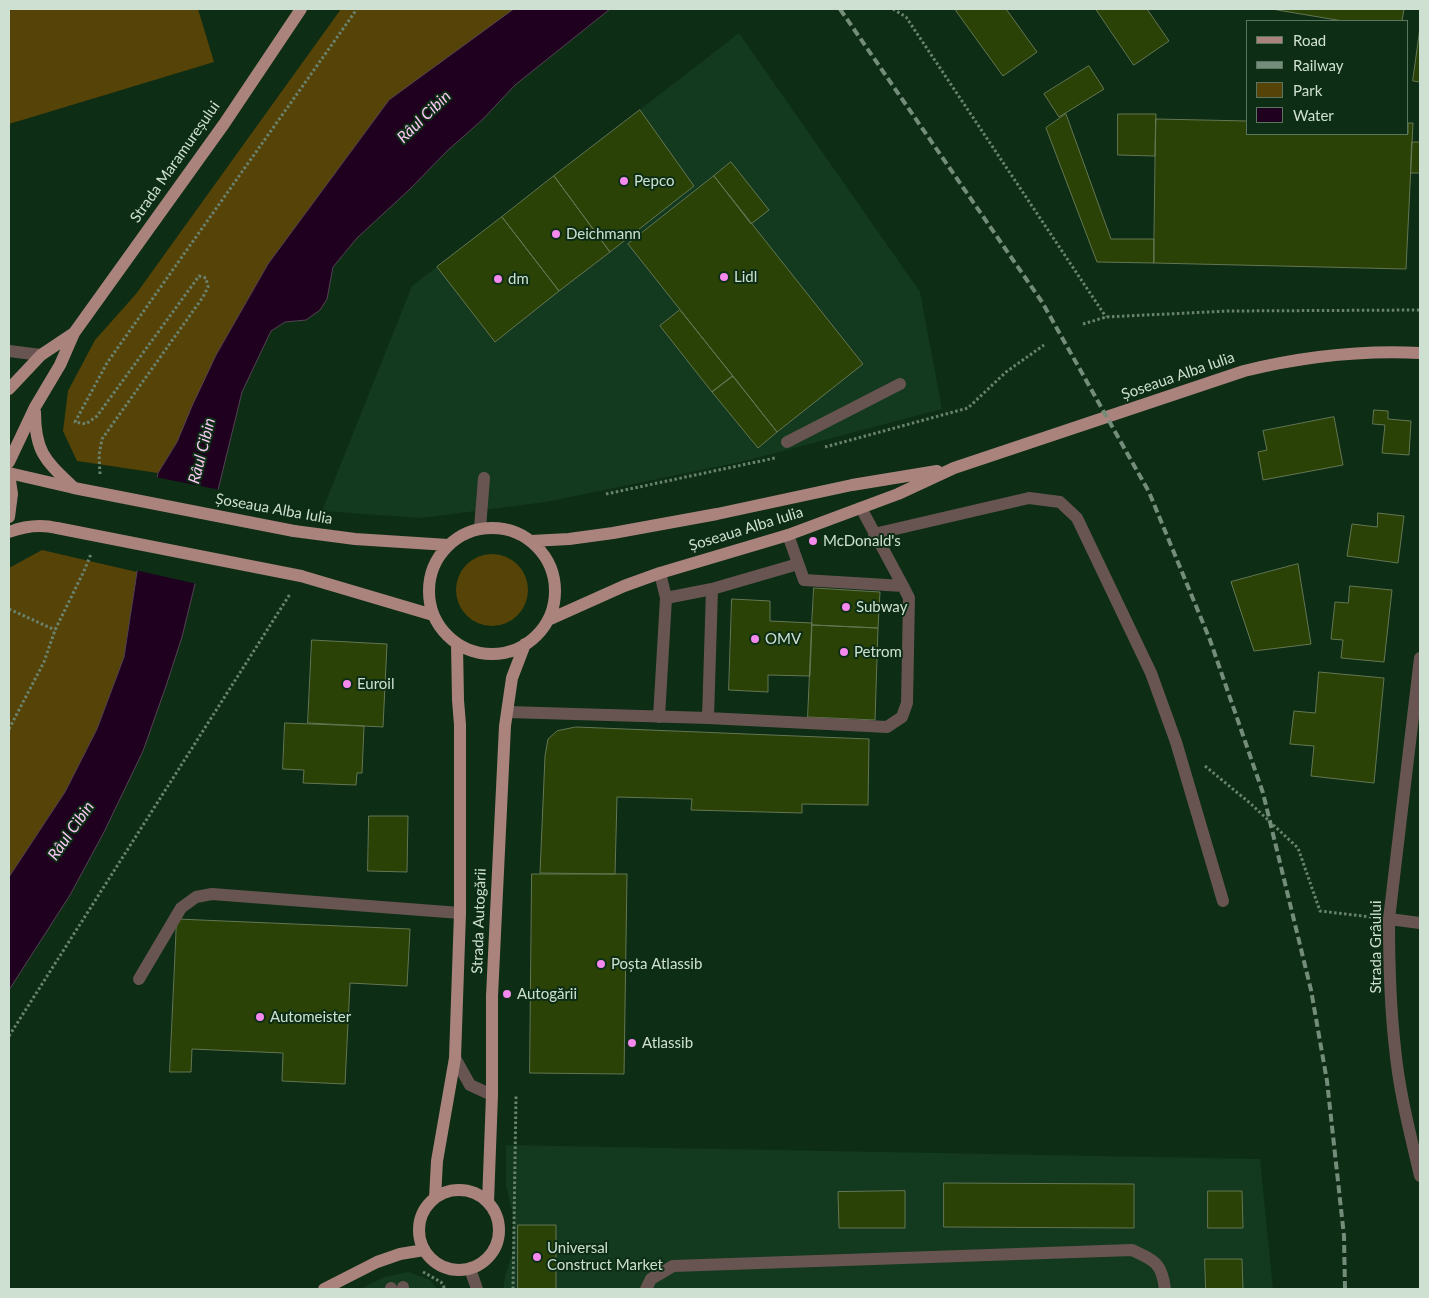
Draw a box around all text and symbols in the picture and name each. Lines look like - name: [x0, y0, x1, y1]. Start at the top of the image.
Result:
- legend: [1246, 20, 1409, 135]
- text: Road: [1293, 31, 1326, 49]
- text: Railway: [1293, 56, 1344, 74]
- text: Park: [1293, 81, 1322, 99]
- water label: Râul Cibin: [393, 87, 455, 147]
- street label: Strada Maramureșului: [126, 98, 224, 226]
- text: Water: [1293, 106, 1334, 124]
- place label: Pepco: [634, 172, 674, 190]
- marker: Pepco: [618, 175, 630, 187]
- place label: Deichmann: [566, 225, 641, 243]
- marker: Deichmann: [550, 228, 562, 240]
- place label: Lidl: [734, 268, 757, 286]
- place label: dm: [508, 270, 529, 288]
- marker: Lidl: [718, 271, 730, 283]
- marker: dm: [492, 273, 504, 285]
- street label: Șoseaua Alba Iulia: [1119, 348, 1237, 404]
- water label: Râul Cibin: [185, 416, 219, 486]
- street label: Șoseaua Alba Iulia: [214, 490, 334, 528]
- street label: Șoseaua Alba Iulia: [687, 503, 805, 555]
- place label: McDonald's: [823, 532, 901, 550]
- marker: McDonald's: [807, 535, 819, 547]
- place label: Subway: [856, 598, 907, 616]
- marker: Subway: [840, 601, 852, 613]
- place label: OMV: [765, 630, 801, 648]
- marker: OMV: [749, 633, 761, 645]
- place label: Petrom: [854, 643, 902, 661]
- marker: Petrom: [838, 646, 850, 658]
- place label: Euroil: [357, 675, 394, 693]
- marker: Euroil: [341, 678, 353, 690]
- water label: Râul Cibin: [44, 798, 98, 864]
- street label: Strada Autogării: [468, 868, 490, 974]
- street label: Strada Grâului: [1367, 900, 1385, 994]
- place label: Poșta Atlassib: [611, 955, 702, 973]
- marker: Poșta Atlassib: [595, 958, 607, 970]
- place label: Autogării: [517, 985, 577, 1003]
- marker: Autogării: [501, 988, 513, 1000]
- place label: Automeister: [270, 1008, 351, 1026]
- marker: Automeister: [254, 1011, 266, 1023]
- place label: Atlassib: [642, 1034, 693, 1052]
- marker: Atlassib: [626, 1037, 638, 1049]
- place label: Universal Construct Market: [547, 1239, 663, 1274]
- marker: Universal Construct Market: [531, 1251, 543, 1263]

